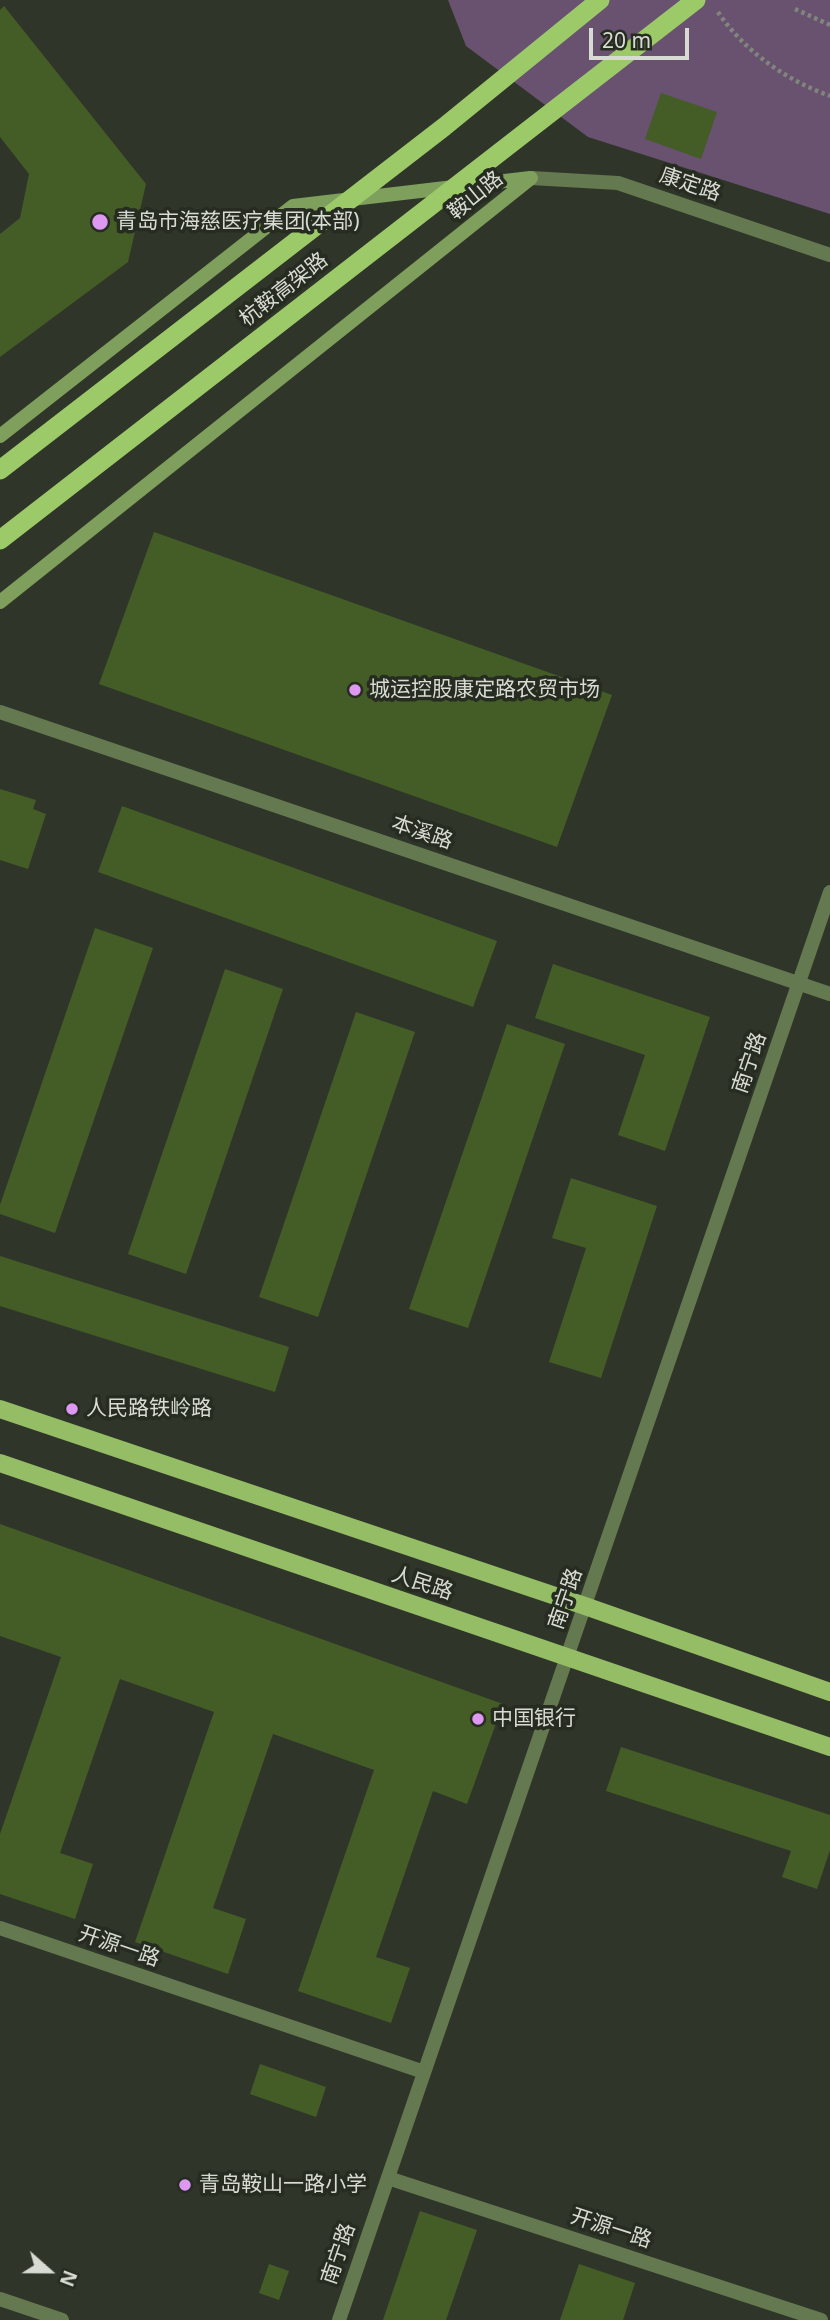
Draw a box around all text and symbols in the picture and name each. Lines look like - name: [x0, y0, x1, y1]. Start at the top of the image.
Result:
- scale bar: [592, 14, 692, 58]
- text: 20 m: [602, 26, 651, 54]
- street label: 康定路: [656, 163, 724, 207]
- street label: 鞍山路: [444, 166, 508, 226]
- place label: 青岛市海慈医疗集团(本部): [116, 209, 360, 235]
- marker: 青岛市海慈医疗集团(本部): [90, 212, 110, 232]
- street label: 杭鞍高架路: [235, 248, 333, 332]
- place label: 城运控股康定路农贸市场: [369, 677, 600, 703]
- marker: 城运控股康定路农贸市场: [347, 682, 363, 698]
- street label: 本溪路: [388, 811, 456, 855]
- street label: 南宁路: [728, 1029, 772, 1097]
- place label: 人民路铁岭路: [86, 1396, 212, 1422]
- marker: 人民路铁岭路: [64, 1401, 80, 1417]
- street label: 人民路: [388, 1562, 456, 1606]
- street label: 南宁路: [544, 1565, 588, 1633]
- place label: 中国银行: [492, 1706, 576, 1732]
- marker: 中国银行: [470, 1711, 486, 1727]
- street label: 开源一路: [75, 1921, 163, 1973]
- place label: 青岛鞍山一路小学: [199, 2172, 367, 2198]
- marker: 青岛鞍山一路小学: [177, 2177, 193, 2193]
- street label: 开源一路: [567, 2204, 655, 2254]
- street label: 南宁路: [317, 2220, 361, 2288]
- north arrow: [14, 2236, 84, 2306]
- text: N: [54, 2267, 84, 2290]

